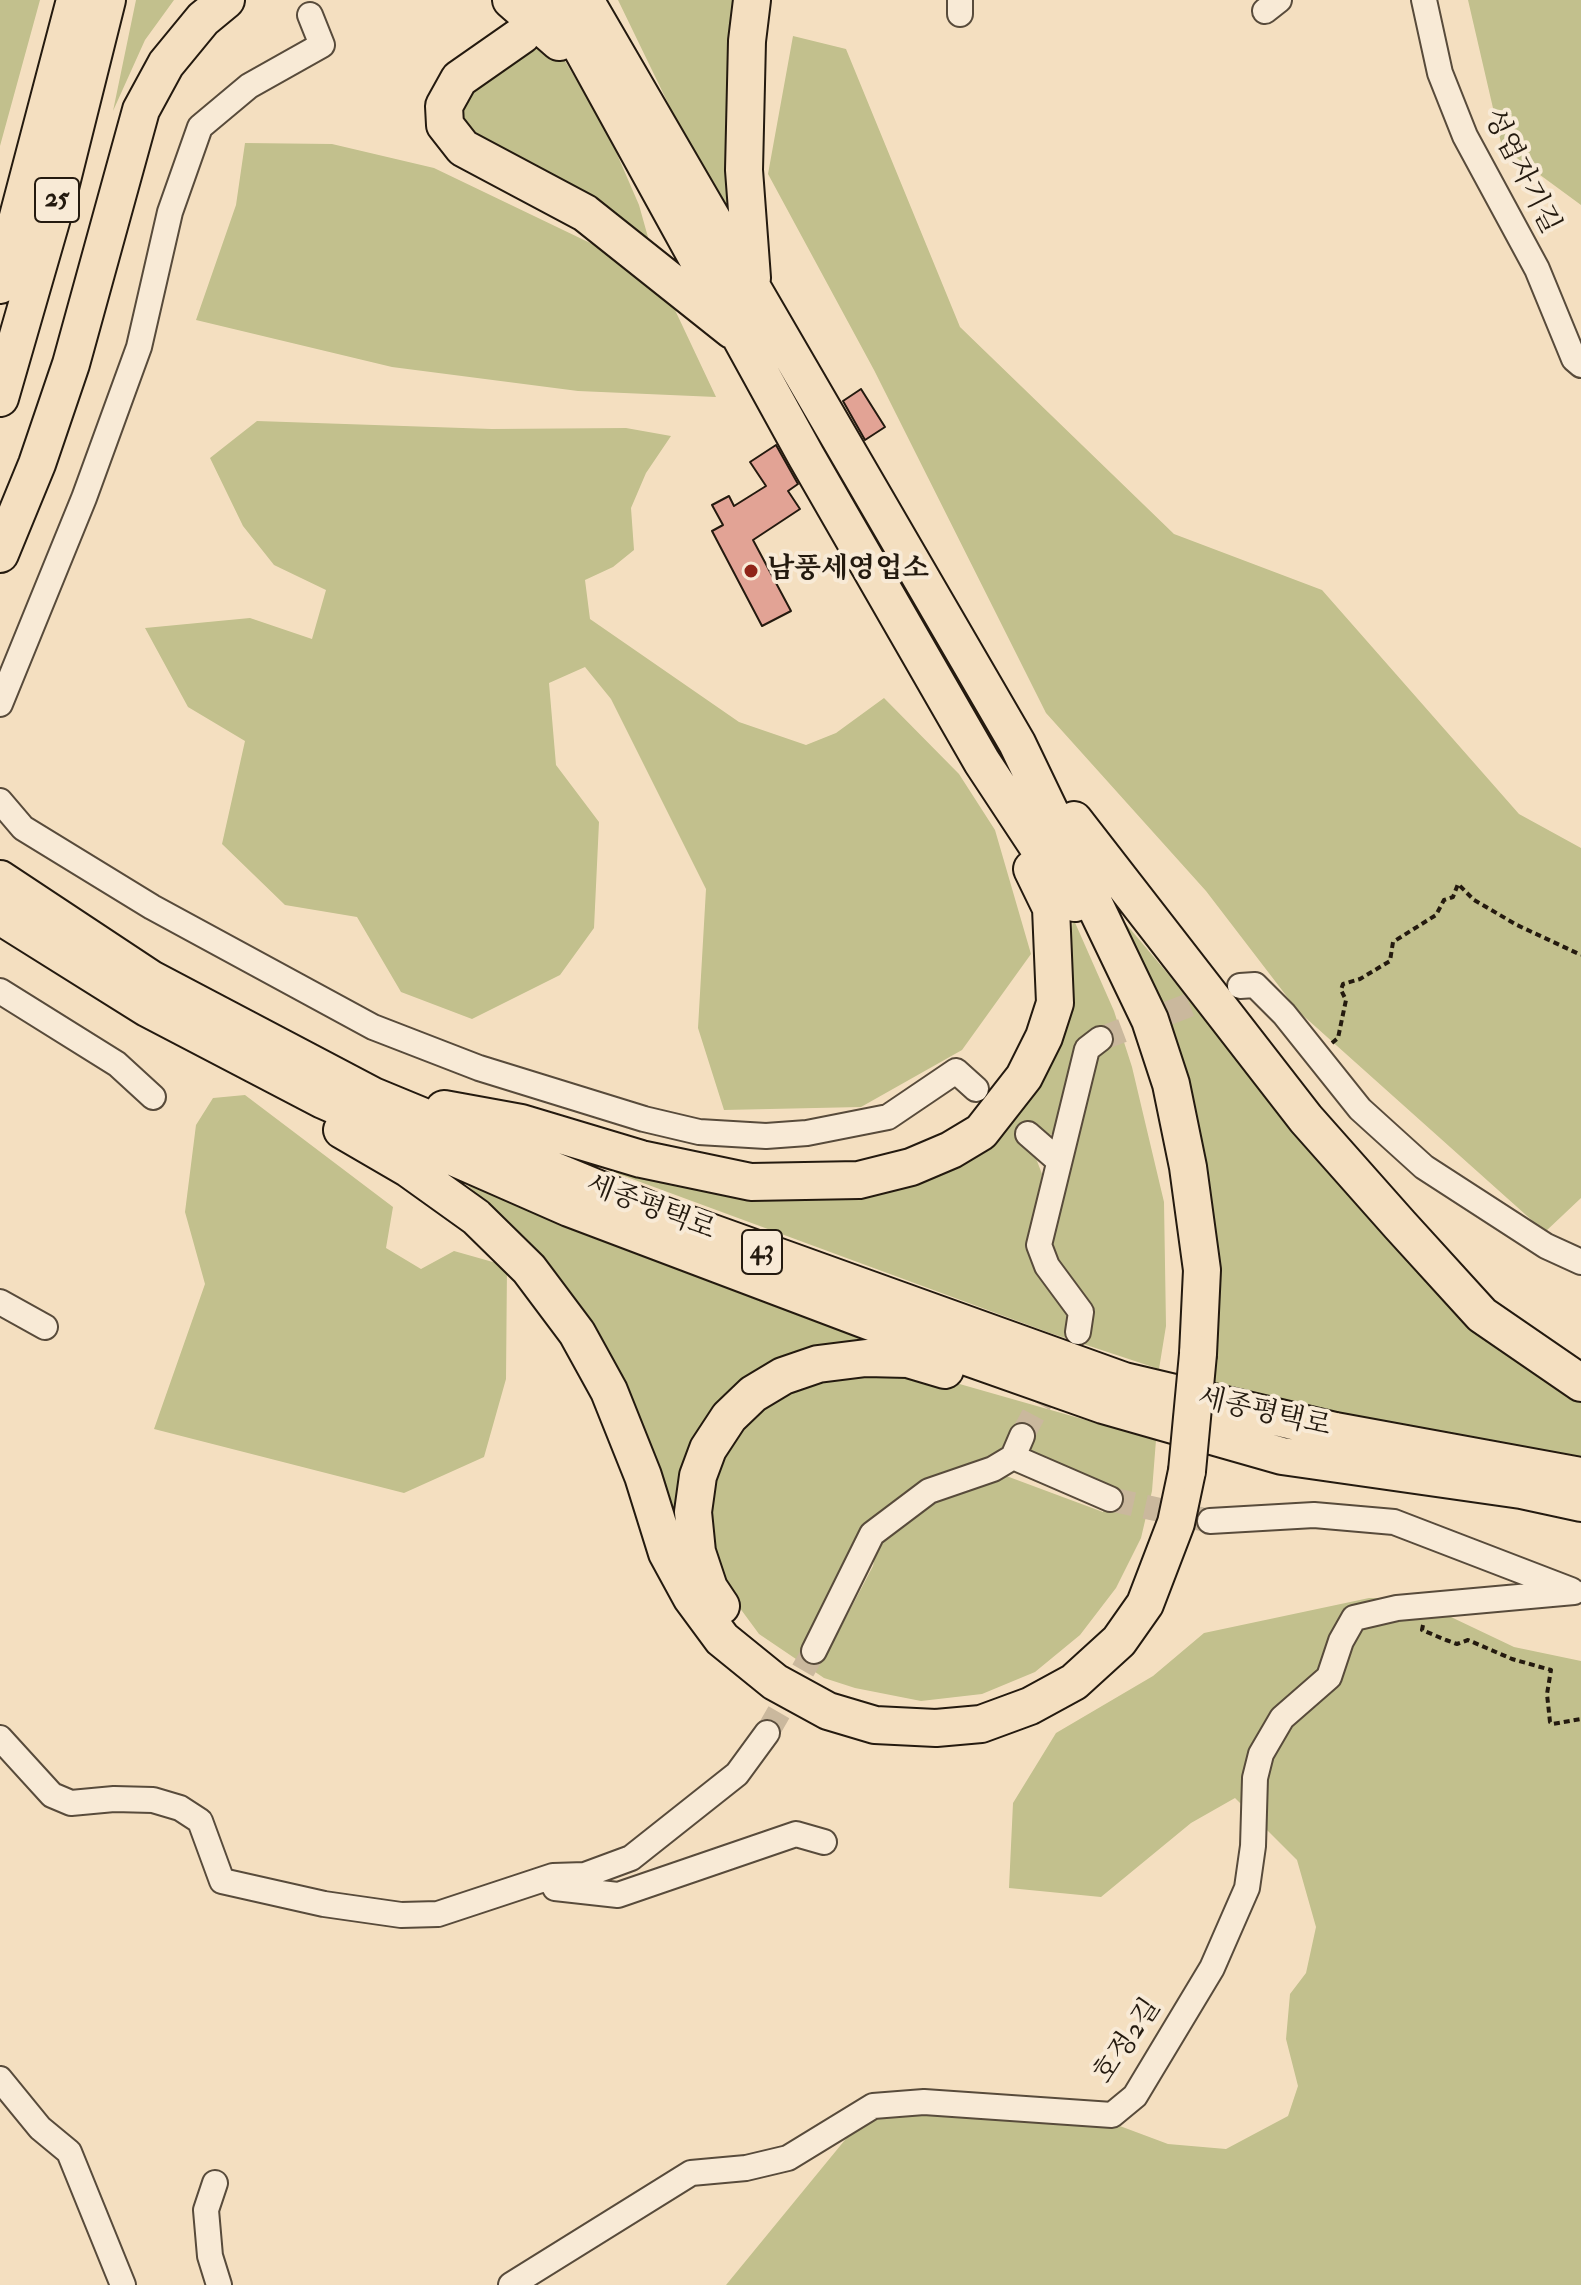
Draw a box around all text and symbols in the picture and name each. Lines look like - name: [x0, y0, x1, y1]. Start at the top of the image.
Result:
- street label: 성엽자기길: [1474, 104, 1566, 240]
- road number: 25: [35, 178, 79, 222]
- place label: 남풍세영업소: [767, 554, 929, 588]
- marker: 남풍세영업소: [742, 562, 760, 580]
- street label: 세종평택로: [581, 1169, 719, 1249]
- road number: 43: [742, 1230, 782, 1274]
- street label: 세종평택로: [1194, 1382, 1334, 1446]
- street label: 호정2길: [1088, 1993, 1170, 2091]

